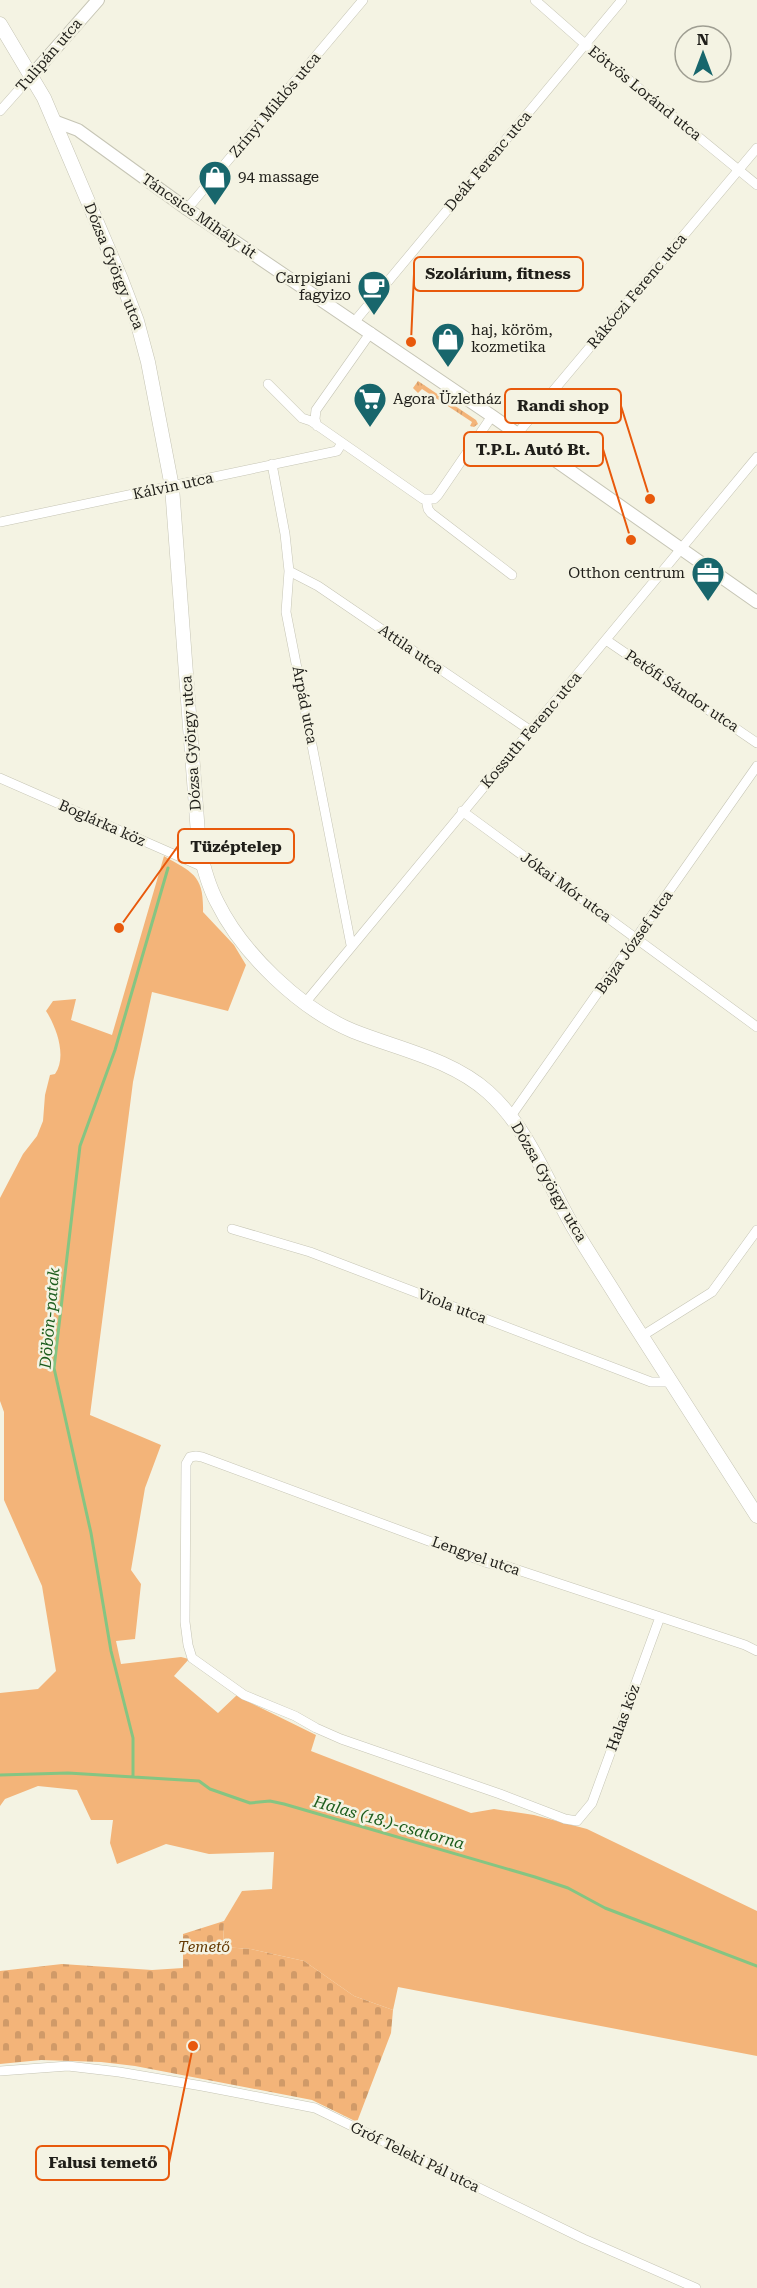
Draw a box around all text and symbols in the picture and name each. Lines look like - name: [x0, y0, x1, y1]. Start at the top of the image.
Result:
- street label: Tulipán utca: [12, 15, 86, 95]
- north arrow: [673, 24, 733, 84]
- text: N: [697, 30, 709, 49]
- street label: Eötvös Loránd utca: [585, 42, 705, 144]
- street label: Zrínyi Miklós utca: [226, 49, 324, 161]
- street label: Deák Ferenc utca: [441, 107, 535, 215]
- shop icon: 94 massage: [197, 159, 233, 206]
- place label: 94 massage: [238, 168, 319, 186]
- street label: Táncsics Mihály út: [138, 170, 260, 263]
- street label: Dózsa György utca: [80, 200, 148, 332]
- street label: Rákóczi Ferenc utca: [584, 230, 690, 352]
- callout: Szolárium, fitness: [414, 257, 583, 291]
- text: Szolárium, fitness: [425, 264, 571, 283]
- place label: Carpigiani fagyizo: [275, 269, 351, 304]
- cafe icon: Carpigiani fagyizo: [356, 269, 392, 316]
- shop icon: haj, köröm, kozmetika: [430, 321, 466, 368]
- place label: haj, köröm, kozmetika: [471, 321, 553, 356]
- supermarket icon: Agora Üzletház: [352, 381, 388, 428]
- callout: Randi shop: [505, 389, 621, 423]
- place label: Agora Üzletház: [393, 390, 501, 408]
- text: Randi shop: [517, 396, 609, 415]
- callout: T.P.L. Autó Bt.: [464, 432, 603, 466]
- text: T.P.L. Autó Bt.: [476, 440, 590, 459]
- street label: Kálvin utca: [131, 469, 215, 503]
- office icon: Otthon centrum: [690, 555, 726, 602]
- place label: Otthon centrum: [568, 564, 685, 582]
- street label: Attila utca: [375, 621, 447, 677]
- street label: Petőfi Sándor utca: [622, 646, 742, 736]
- street label: Árpád utca: [289, 664, 321, 746]
- street label: Kossuth Ferenc utca: [477, 668, 585, 792]
- street label: Dózsa György utca: [177, 675, 205, 811]
- street label: Boglárka köz: [56, 796, 148, 850]
- callout: Tüzéptelep: [178, 829, 294, 863]
- text: Tüzéptelep: [190, 837, 282, 856]
- street label: Jókai Mór utca: [517, 848, 615, 926]
- street label: Bajza József utca: [592, 887, 676, 997]
- street label: Dózsa György utca: [507, 1119, 591, 1245]
- water label: Döbön-patak: [36, 1267, 63, 1370]
- street label: Viola utca: [415, 1285, 489, 1327]
- street label: Lengyel utca: [429, 1532, 523, 1580]
- street label: Halas köz: [603, 1682, 643, 1754]
- water label: Halas (18.)-csatorna: [310, 1792, 467, 1853]
- park label: Temető: [178, 1938, 230, 1956]
- street label: Gróf Teleki Pál utca: [347, 2118, 483, 2196]
- callout: Falusi temető: [36, 2146, 169, 2180]
- text: Falusi temető: [48, 2153, 158, 2172]

